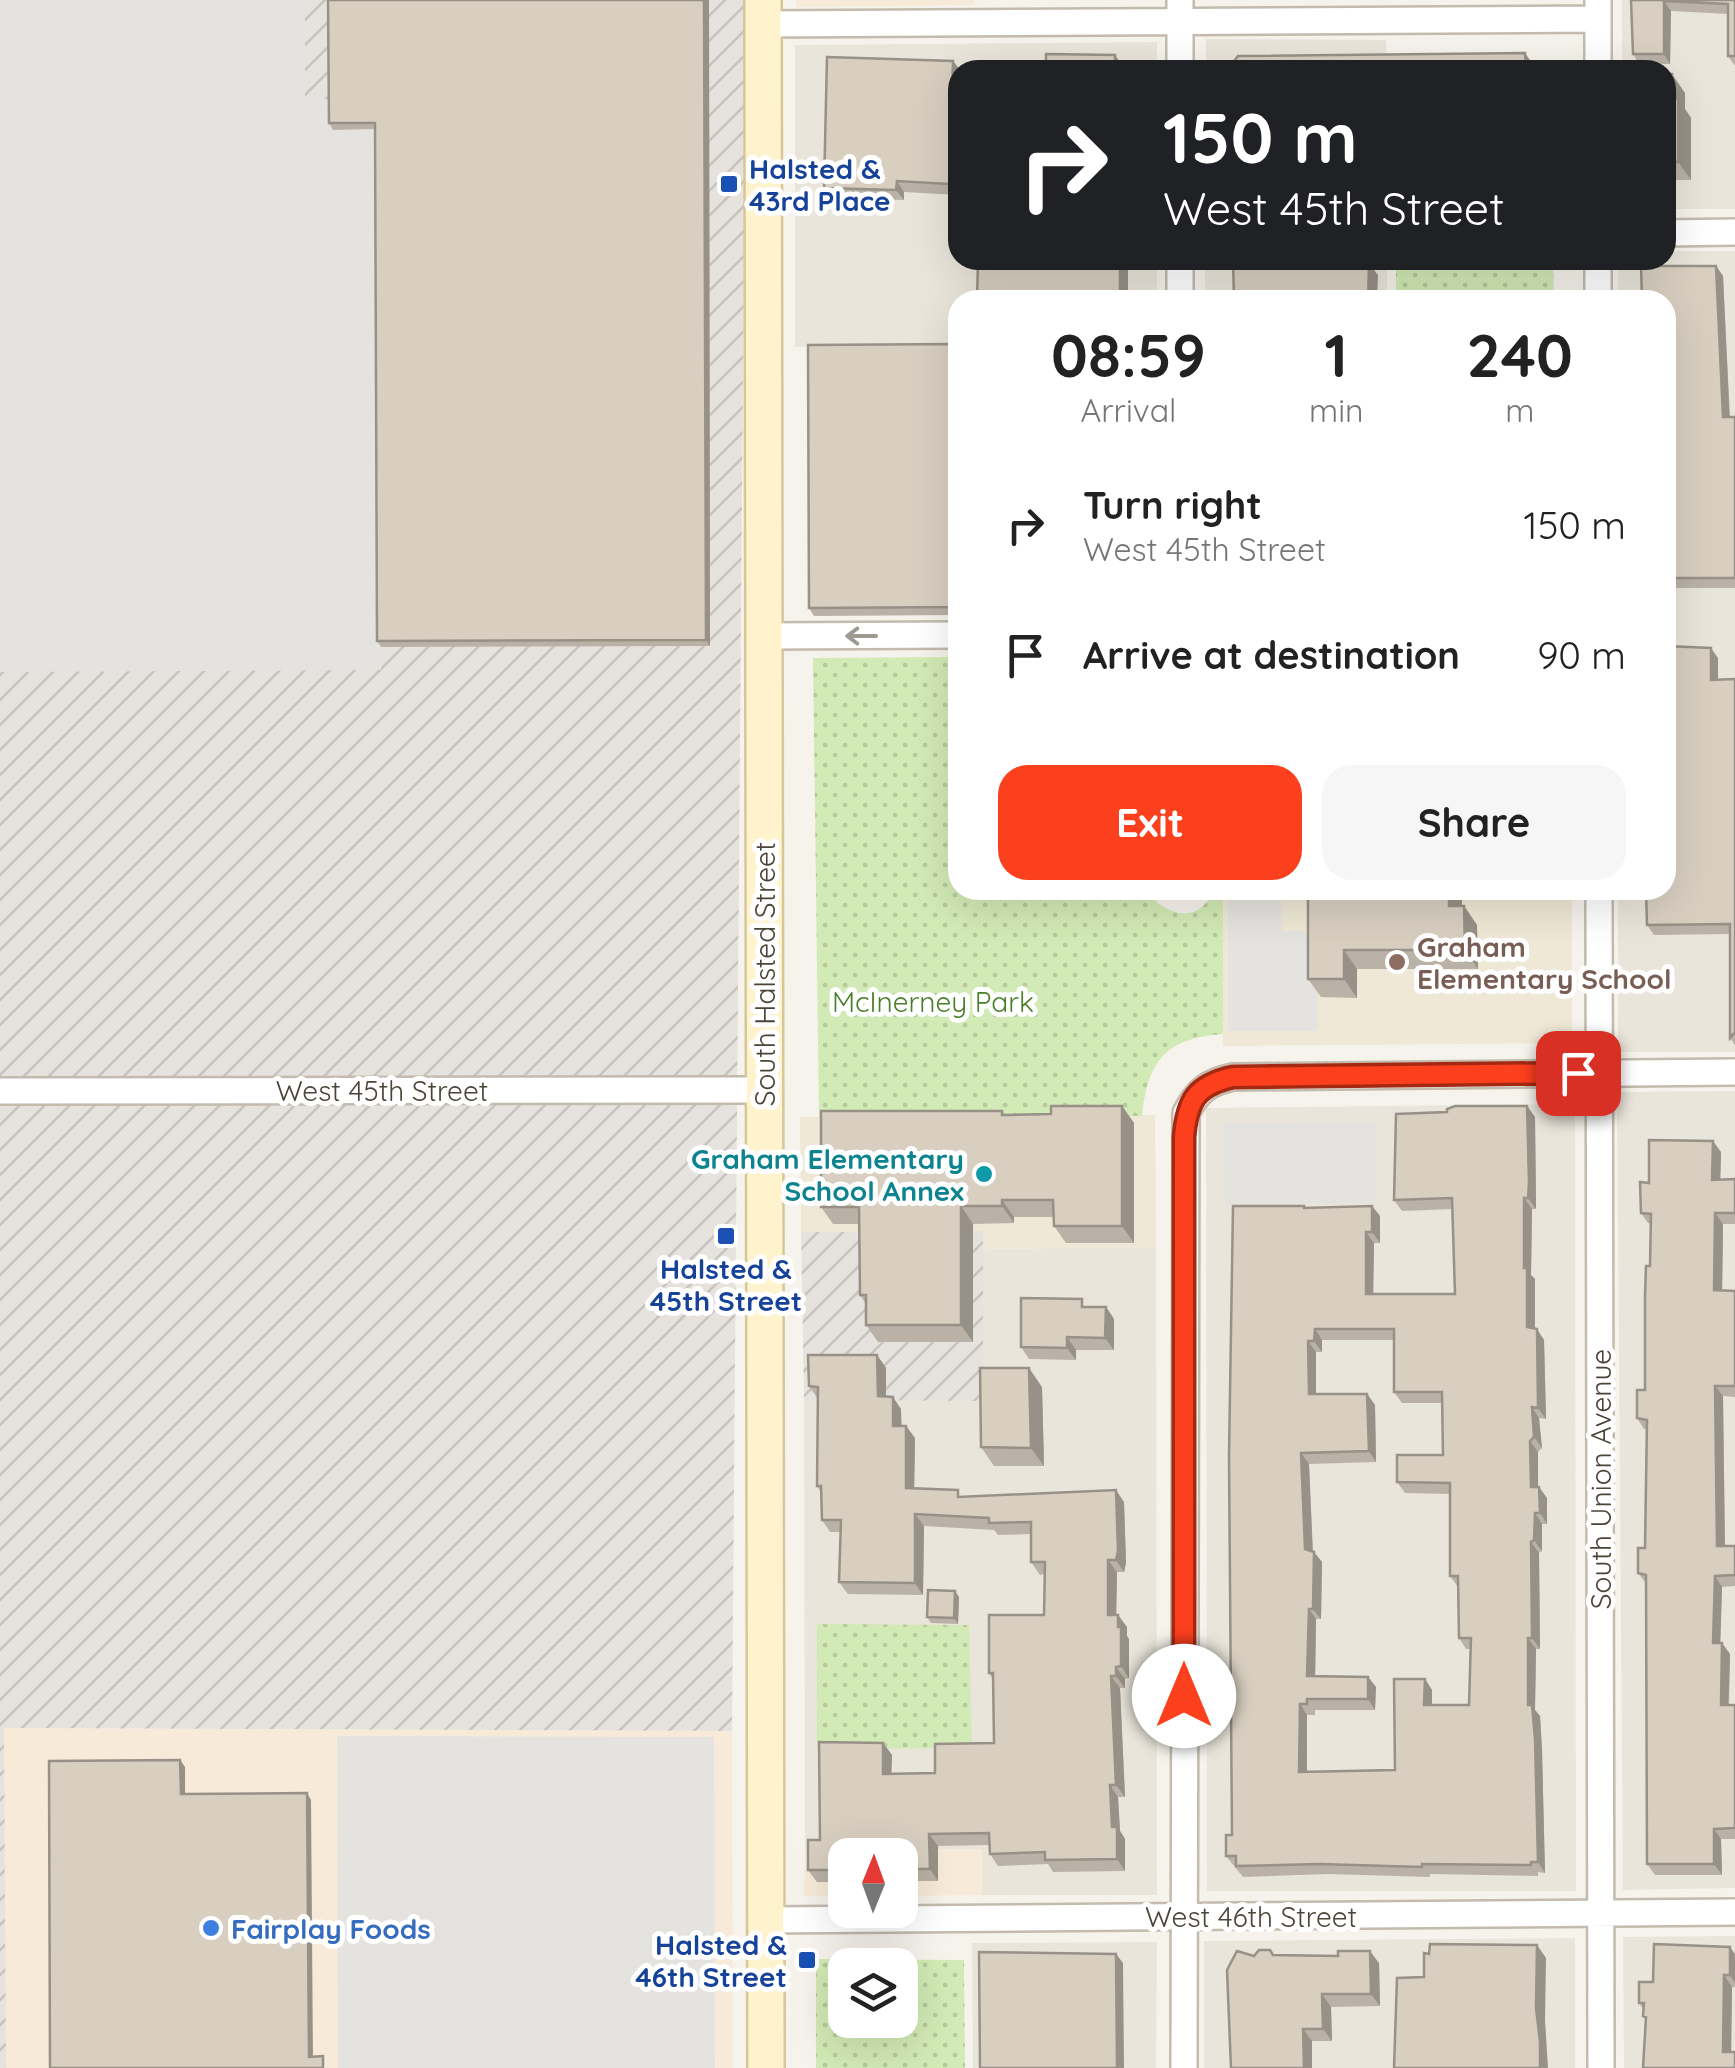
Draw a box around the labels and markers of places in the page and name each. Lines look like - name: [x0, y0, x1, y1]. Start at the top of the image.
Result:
- place label: Halsted & 43rd Place: [749, 151, 891, 218]
- marker: Halsted & 43rd Place: [718, 173, 740, 195]
- place label: Graham Elementary School: [1417, 929, 1672, 996]
- marker: Graham Elementary School: [1386, 951, 1408, 973]
- pin: [1536, 1031, 1621, 1116]
- place label: Graham Elementary School Annex: [691, 1141, 964, 1208]
- marker: Graham Elementary School Annex: [973, 1163, 995, 1185]
- marker: Halsted & 45th Street: [715, 1225, 737, 1247]
- place label: Halsted & 45th Street: [650, 1251, 802, 1318]
- place label: Fairplay Foods: [231, 1911, 431, 1946]
- marker: Fairplay Foods: [200, 1917, 222, 1939]
- place label: Halsted & 46th Street: [635, 1927, 787, 1994]
- marker: Halsted & 46th Street: [796, 1949, 818, 1971]

